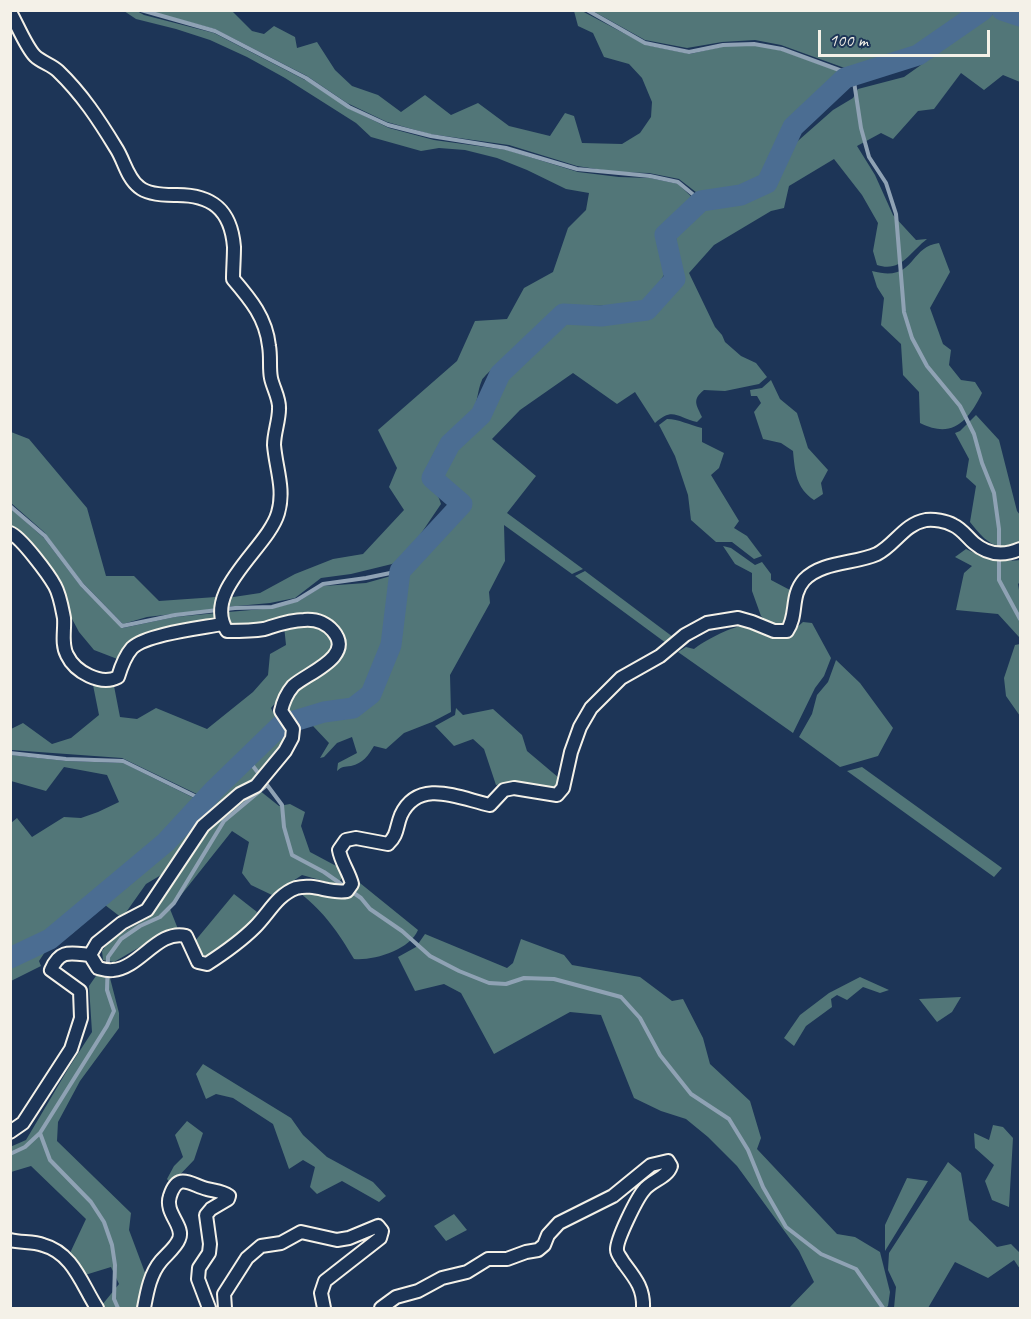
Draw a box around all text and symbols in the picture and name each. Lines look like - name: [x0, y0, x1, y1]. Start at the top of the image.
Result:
- scale bar: [821, 18, 994, 56]
- text: 100 m: [829, 29, 868, 51]

